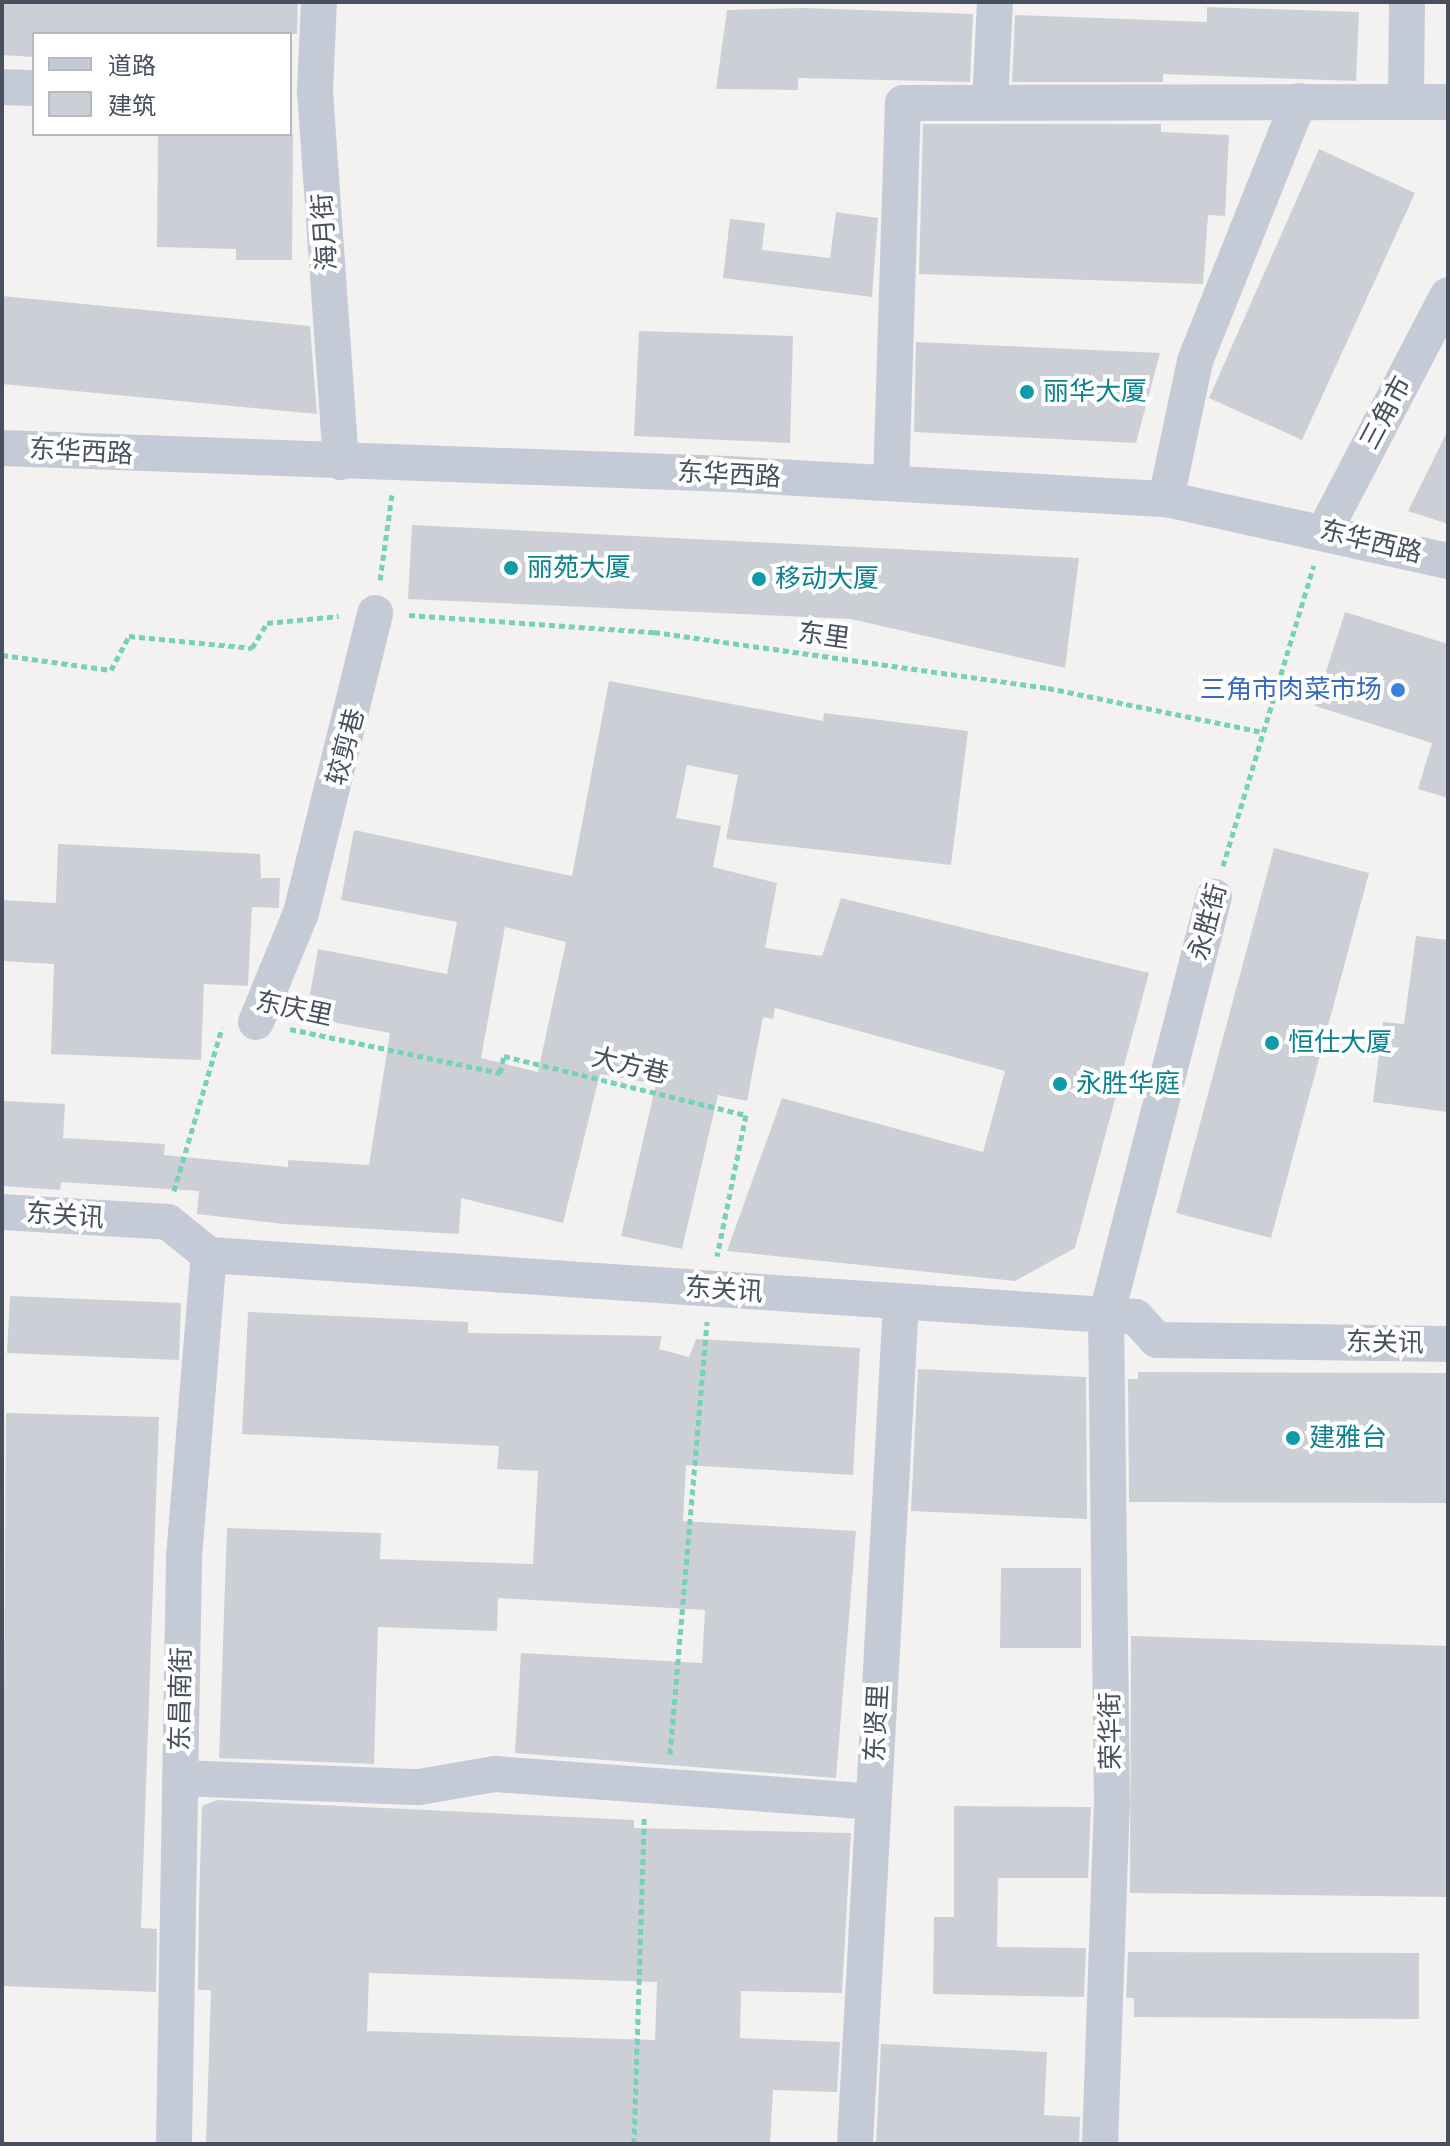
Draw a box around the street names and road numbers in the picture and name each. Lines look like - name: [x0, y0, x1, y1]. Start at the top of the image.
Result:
- street label: 海月街: [307, 192, 343, 272]
- street label: 三角市: [1354, 371, 1418, 455]
- street label: 东华西路: [28, 434, 134, 470]
- street label: 东华西路: [676, 457, 782, 493]
- street label: 东华西路: [1317, 514, 1425, 570]
- street label: 东里: [796, 617, 852, 655]
- street label: 较剪巷: [321, 705, 371, 789]
- street label: 永胜街: [1183, 880, 1233, 964]
- street label: 东庆里: [253, 986, 335, 1032]
- street label: 大方巷: [588, 1041, 672, 1091]
- street label: 东关讯: [25, 1198, 105, 1234]
- street label: 东关讯: [684, 1272, 764, 1308]
- street label: 东关讯: [1346, 1327, 1424, 1359]
- street label: 东昌南街: [164, 1647, 198, 1751]
- street label: 东贤里: [859, 1683, 895, 1763]
- street label: 荣华街: [1095, 1692, 1127, 1770]

